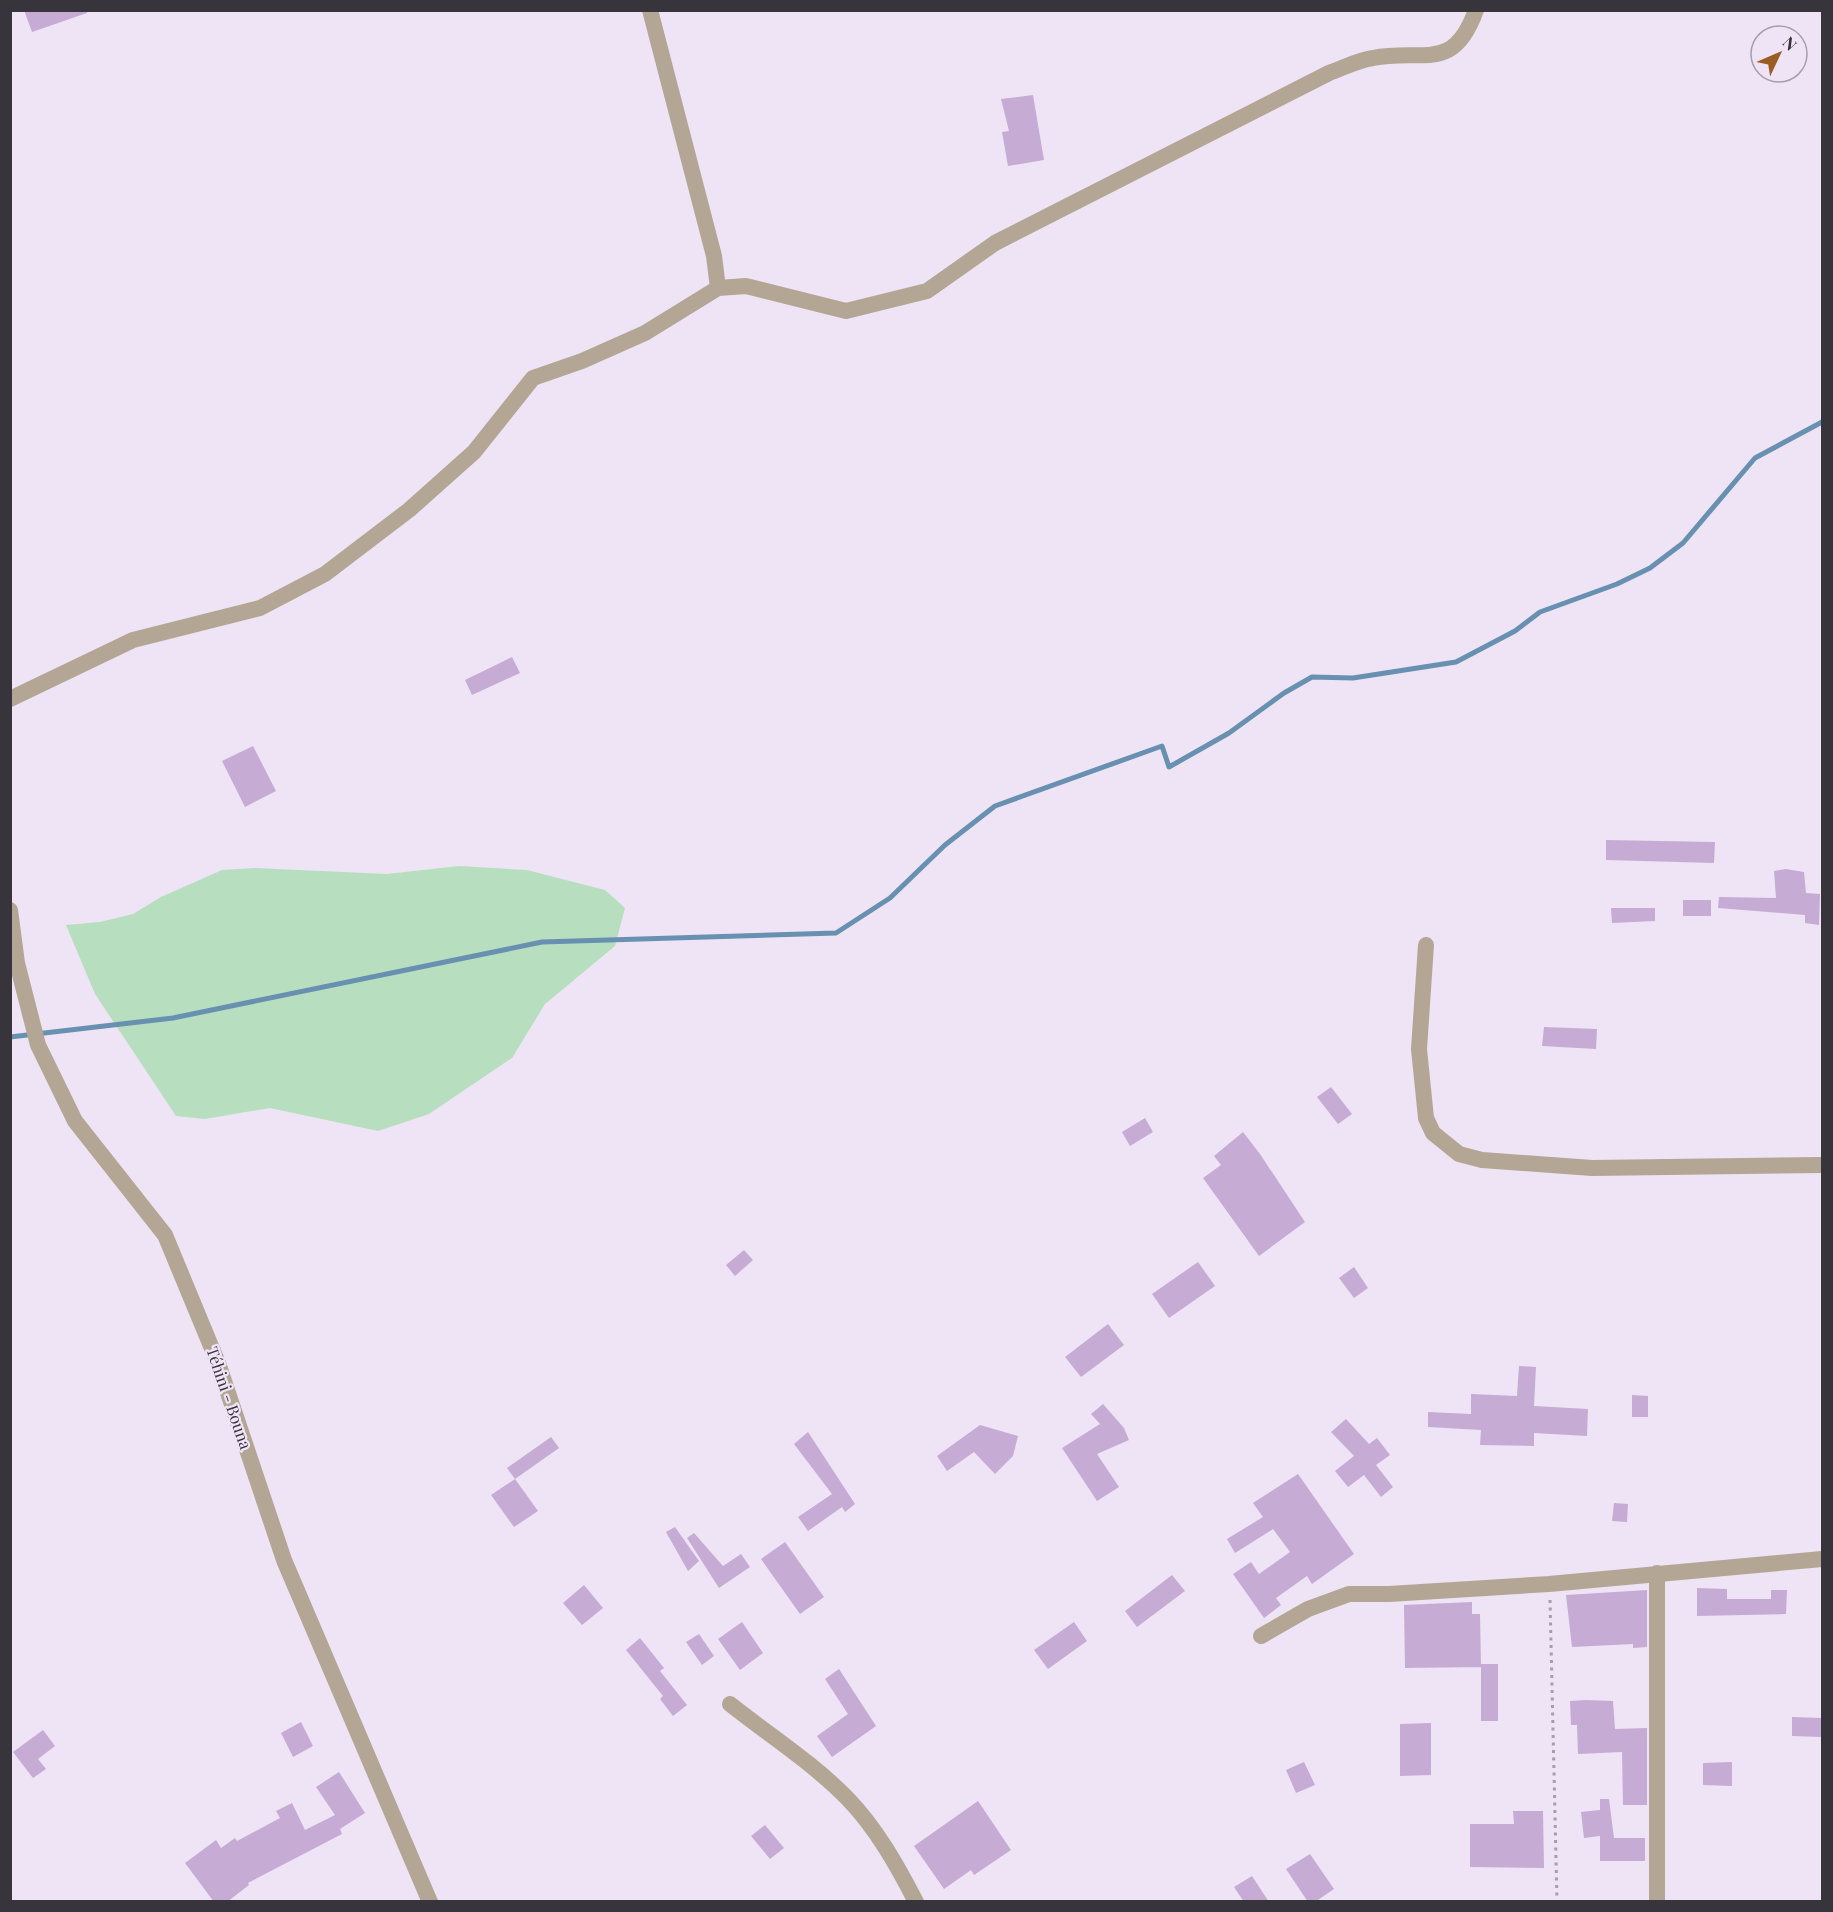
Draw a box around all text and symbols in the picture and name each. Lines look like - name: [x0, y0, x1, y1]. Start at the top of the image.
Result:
- north arrow: [1749, 24, 1809, 84]
- text: N: [1779, 32, 1802, 55]
- street label: Téhini - Bouna: [202, 1344, 257, 1452]

